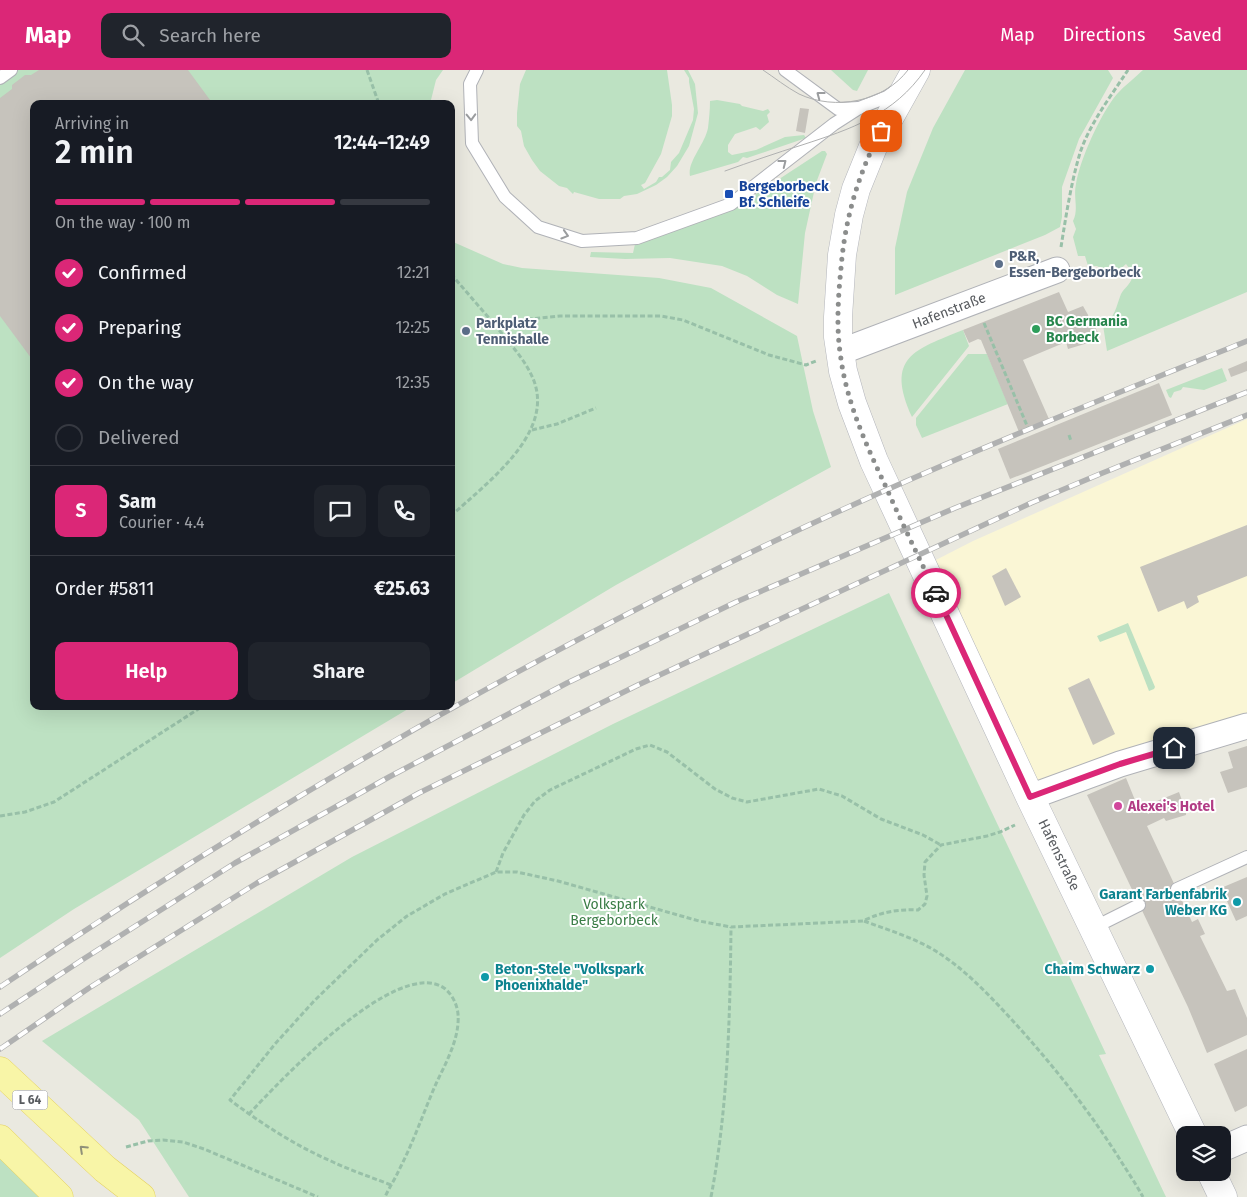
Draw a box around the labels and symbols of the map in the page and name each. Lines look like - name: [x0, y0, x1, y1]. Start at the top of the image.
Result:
- one-way arrow: [816, 92, 826, 101]
- pin: [860, 110, 902, 152]
- one-way arrow: [466, 114, 476, 121]
- one-way arrow: [778, 160, 787, 169]
- place label: Bergeborbeck Bf. Schleife: [739, 178, 829, 211]
- marker: Bergeborbeck Bf. Schleife: [723, 188, 735, 200]
- one-way arrow: [561, 230, 569, 240]
- place label: P&R, Essen-Bergeborbeck: [1009, 248, 1141, 281]
- marker: P&R, Essen-Bergeborbeck: [993, 258, 1005, 270]
- street label: Hafenstraße: [910, 289, 988, 333]
- place label: BC Germania Borbeck: [1046, 313, 1128, 346]
- place label: Parkplatz Tennishalle: [476, 315, 549, 348]
- marker: BC Germania Borbeck: [1030, 323, 1042, 335]
- marker: Parkplatz Tennishalle: [460, 325, 472, 337]
- courier: [911, 568, 961, 618]
- pin: [1153, 727, 1195, 769]
- place label: Alexei's Hotel: [1127, 798, 1215, 815]
- marker: Alexei's Hotel: [1112, 800, 1124, 812]
- street label: Hafenstraße: [1034, 816, 1084, 894]
- place label: Garant Farbenfabrik Weber KG: [1099, 886, 1227, 919]
- park label: Volkspark Bergeborbeck: [570, 896, 659, 929]
- marker: Garant Farbenfabrik Weber KG: [1231, 896, 1243, 908]
- place label: Beton-Stele "Volkspark Phoenixhalde": [495, 961, 644, 994]
- place label: Chaim Schwarz: [1045, 961, 1141, 978]
- marker: Chaim Schwarz: [1144, 963, 1156, 975]
- marker: Beton-Stele "Volkspark Phoenixhalde": [479, 971, 491, 983]
- road number: L 64: [12, 1090, 48, 1110]
- one-way arrow: [79, 1146, 88, 1155]

